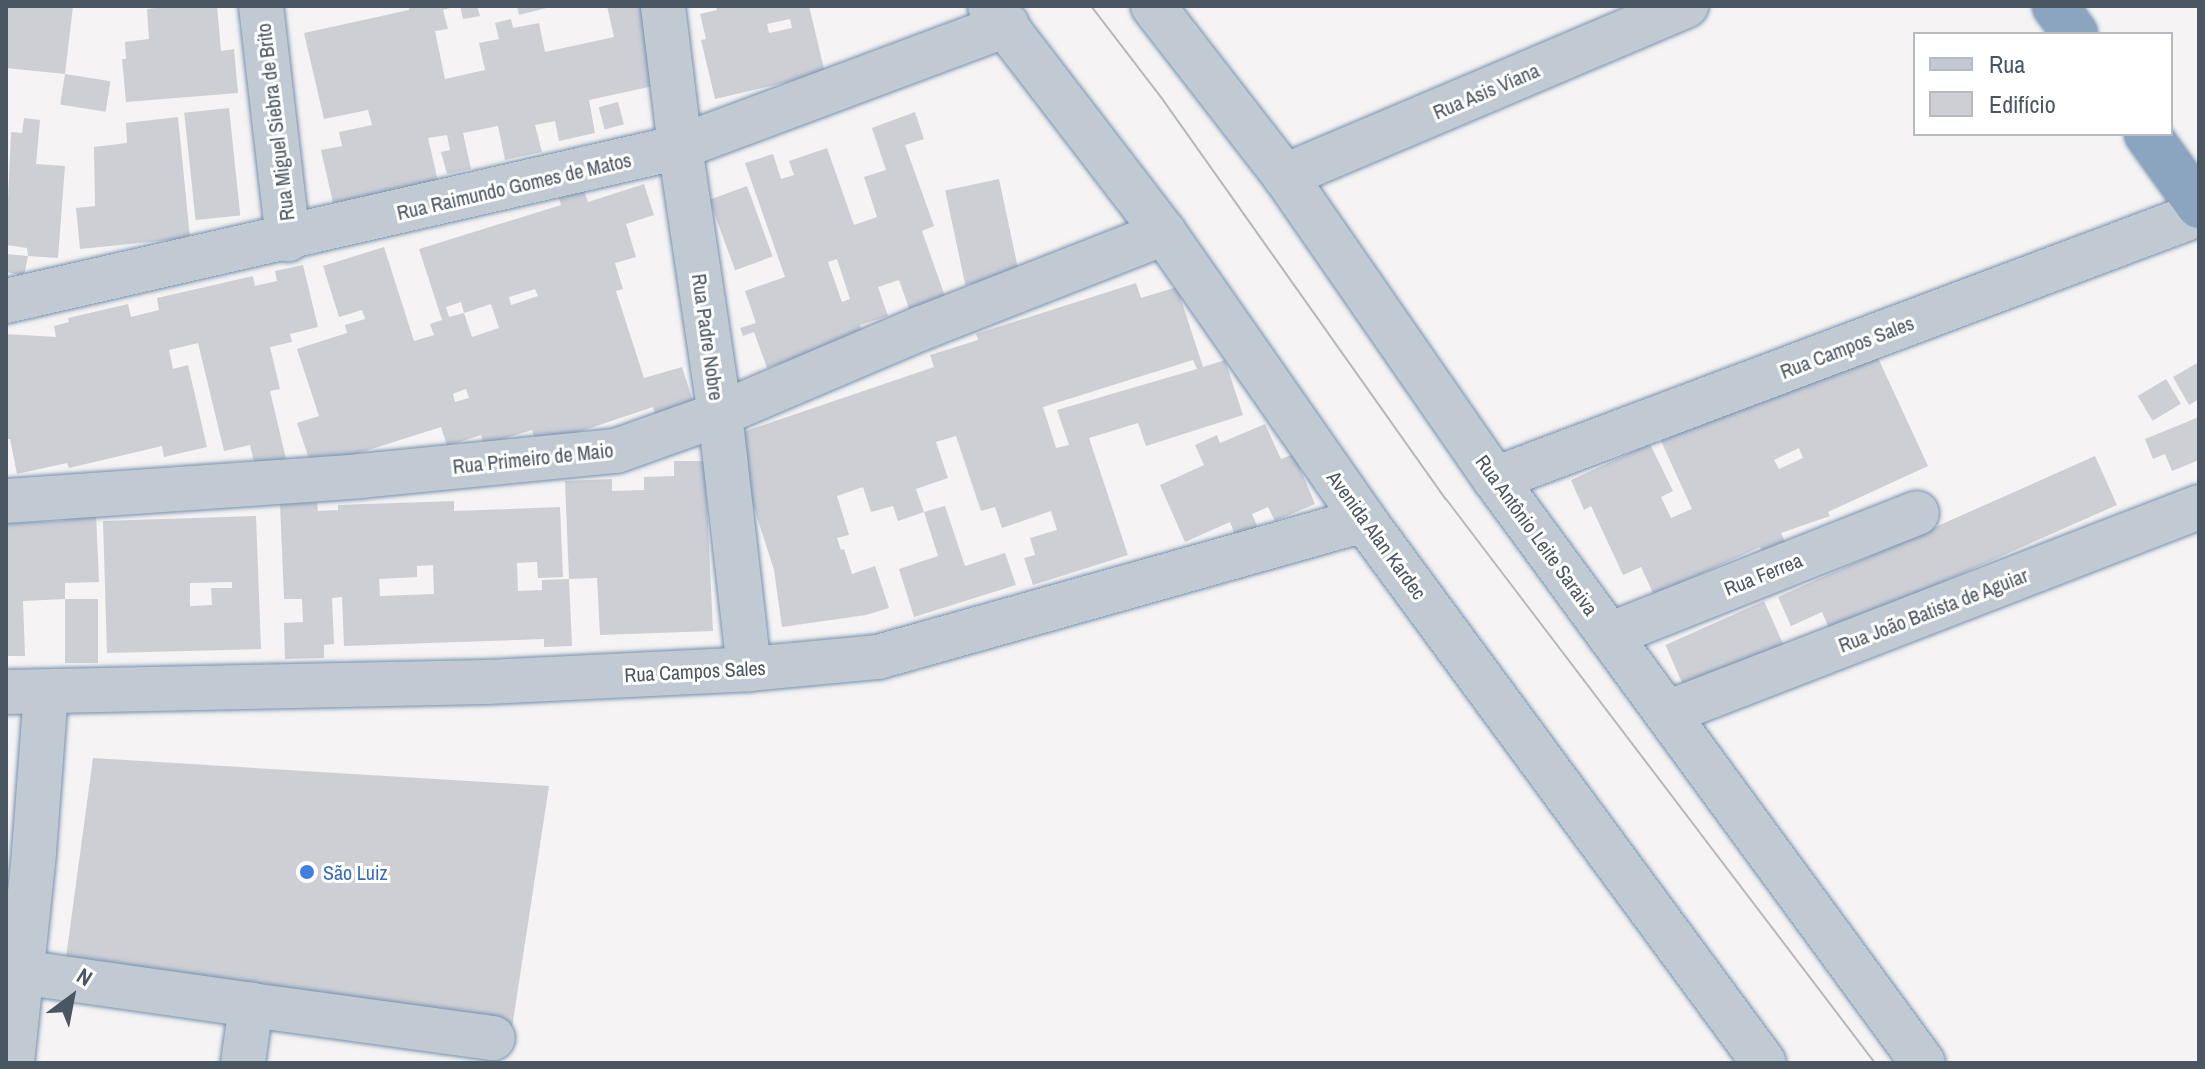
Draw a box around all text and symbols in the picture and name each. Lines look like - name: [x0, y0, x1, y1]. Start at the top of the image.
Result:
- street label: Rua Miguel Siebra de Brito: [251, 22, 299, 222]
- legend: [1913, 32, 2173, 136]
- text: Rua: [1989, 48, 2025, 80]
- street label: Rua Asis Viana: [1429, 58, 1543, 124]
- text: Edifício: [1989, 88, 2056, 120]
- street label: Rua Raimundo Gomes de Matos: [395, 147, 633, 225]
- street label: Rua Padre Nobre: [687, 272, 729, 402]
- street label: Rua Campos Sales: [1777, 310, 1917, 384]
- street label: Rua Primeiro de Maio: [452, 438, 614, 478]
- street label: Rua Antônio Leite Saraiva: [1470, 450, 1604, 620]
- street label: Avenida Alan Kardec: [1322, 466, 1432, 604]
- street label: Rua Ferrea: [1720, 547, 1806, 601]
- street label: Rua João Batista de Aguiar: [1835, 563, 2031, 657]
- street label: Rua Campos Sales: [624, 655, 766, 687]
- place label: São Luiz: [323, 860, 388, 884]
- marker: São Luiz: [298, 863, 316, 881]
- north arrow: [32, 957, 112, 1037]
- text: N: [71, 960, 98, 993]

